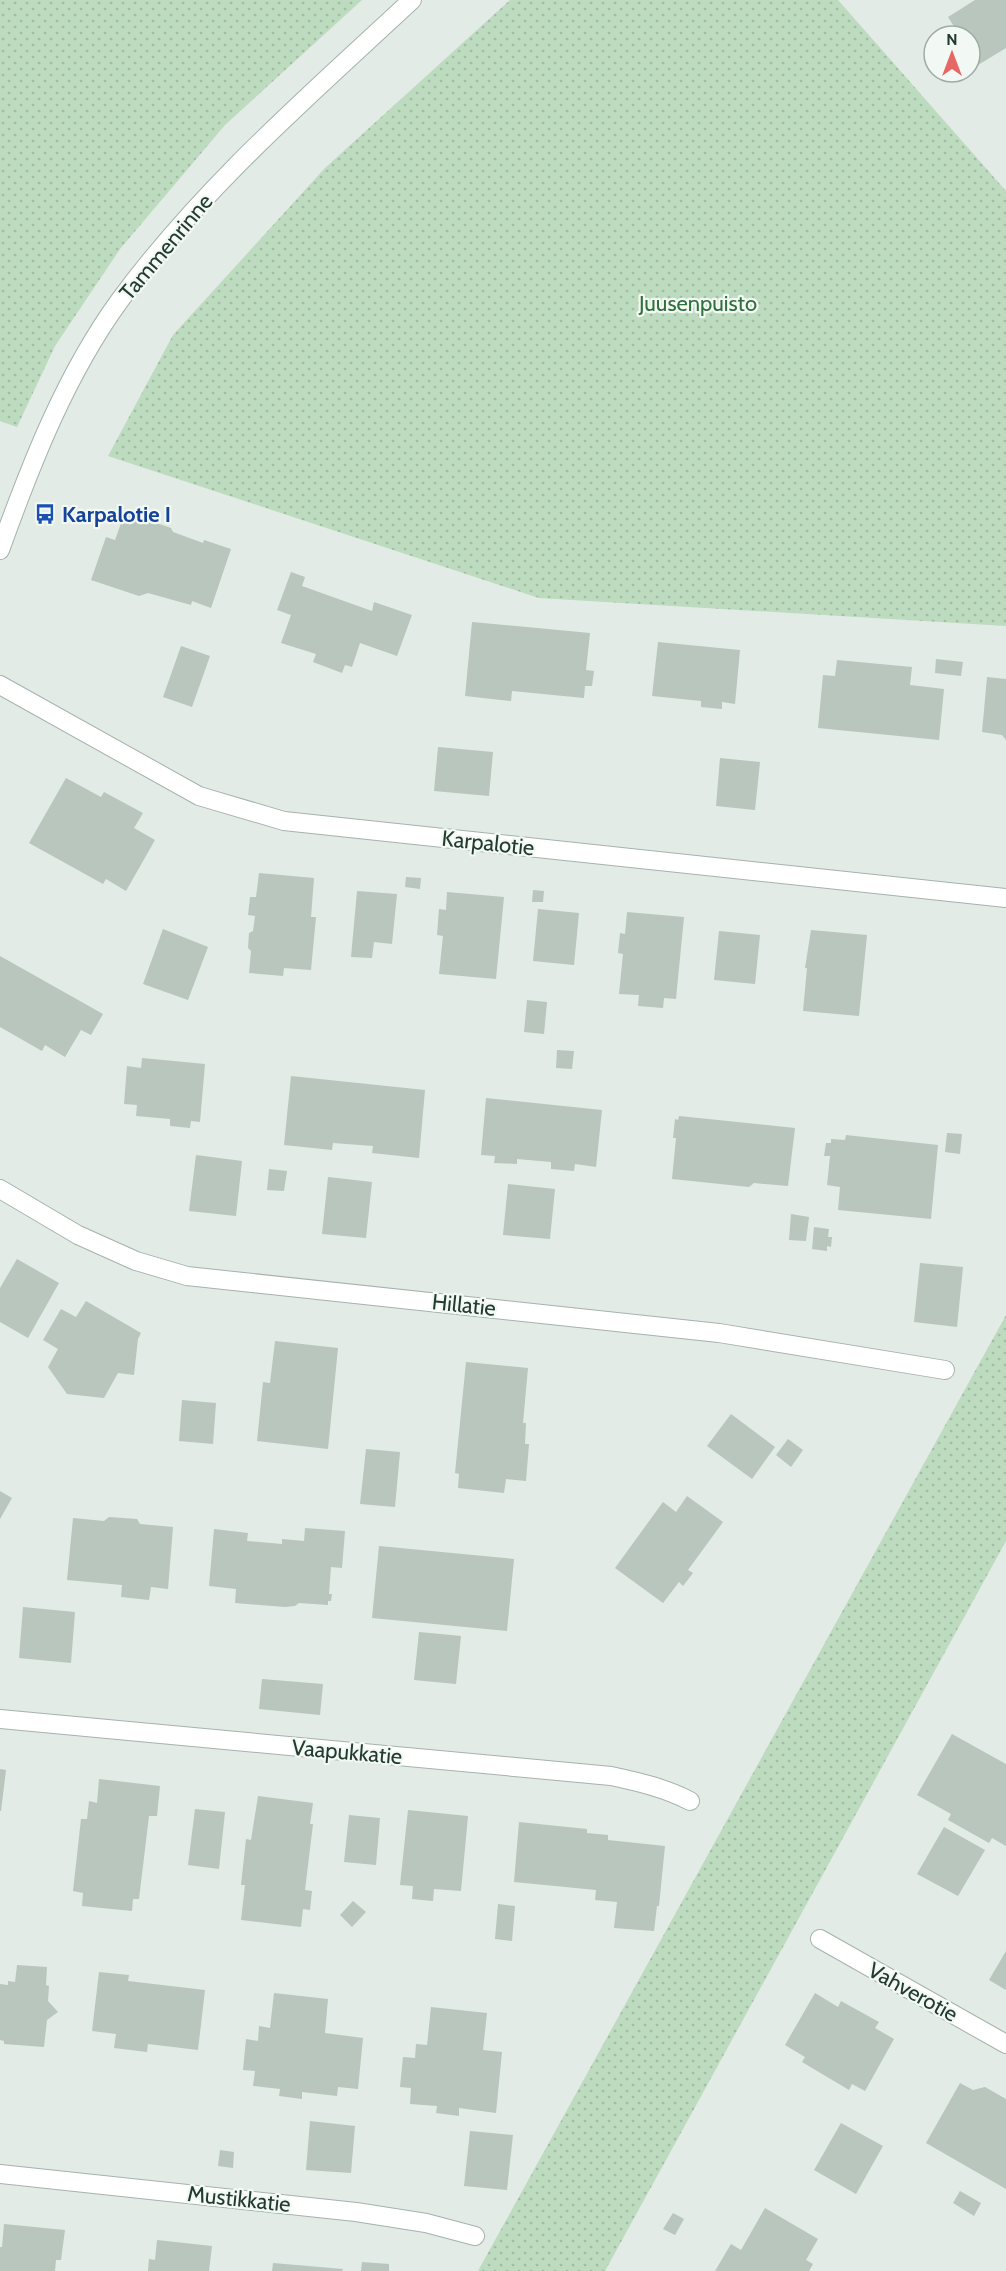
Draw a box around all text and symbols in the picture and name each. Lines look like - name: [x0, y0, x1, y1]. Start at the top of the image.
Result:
- north arrow: [922, 24, 982, 84]
- text: N: [946, 30, 958, 49]
- street label: Tammenrinne: [114, 188, 218, 306]
- park label: Juusenpuisto: [638, 290, 757, 317]
- place label: Karpalotie I: [62, 501, 171, 528]
- bus stop icon: Karpalotie I: [33, 502, 57, 526]
- street label: Karpalotie: [440, 825, 536, 861]
- street label: Hillatie: [431, 1288, 497, 1322]
- street label: Vaapukkatie: [291, 1734, 403, 1770]
- street label: Vahverotie: [863, 1956, 963, 2028]
- street label: Mustikkatie: [186, 2180, 292, 2218]

